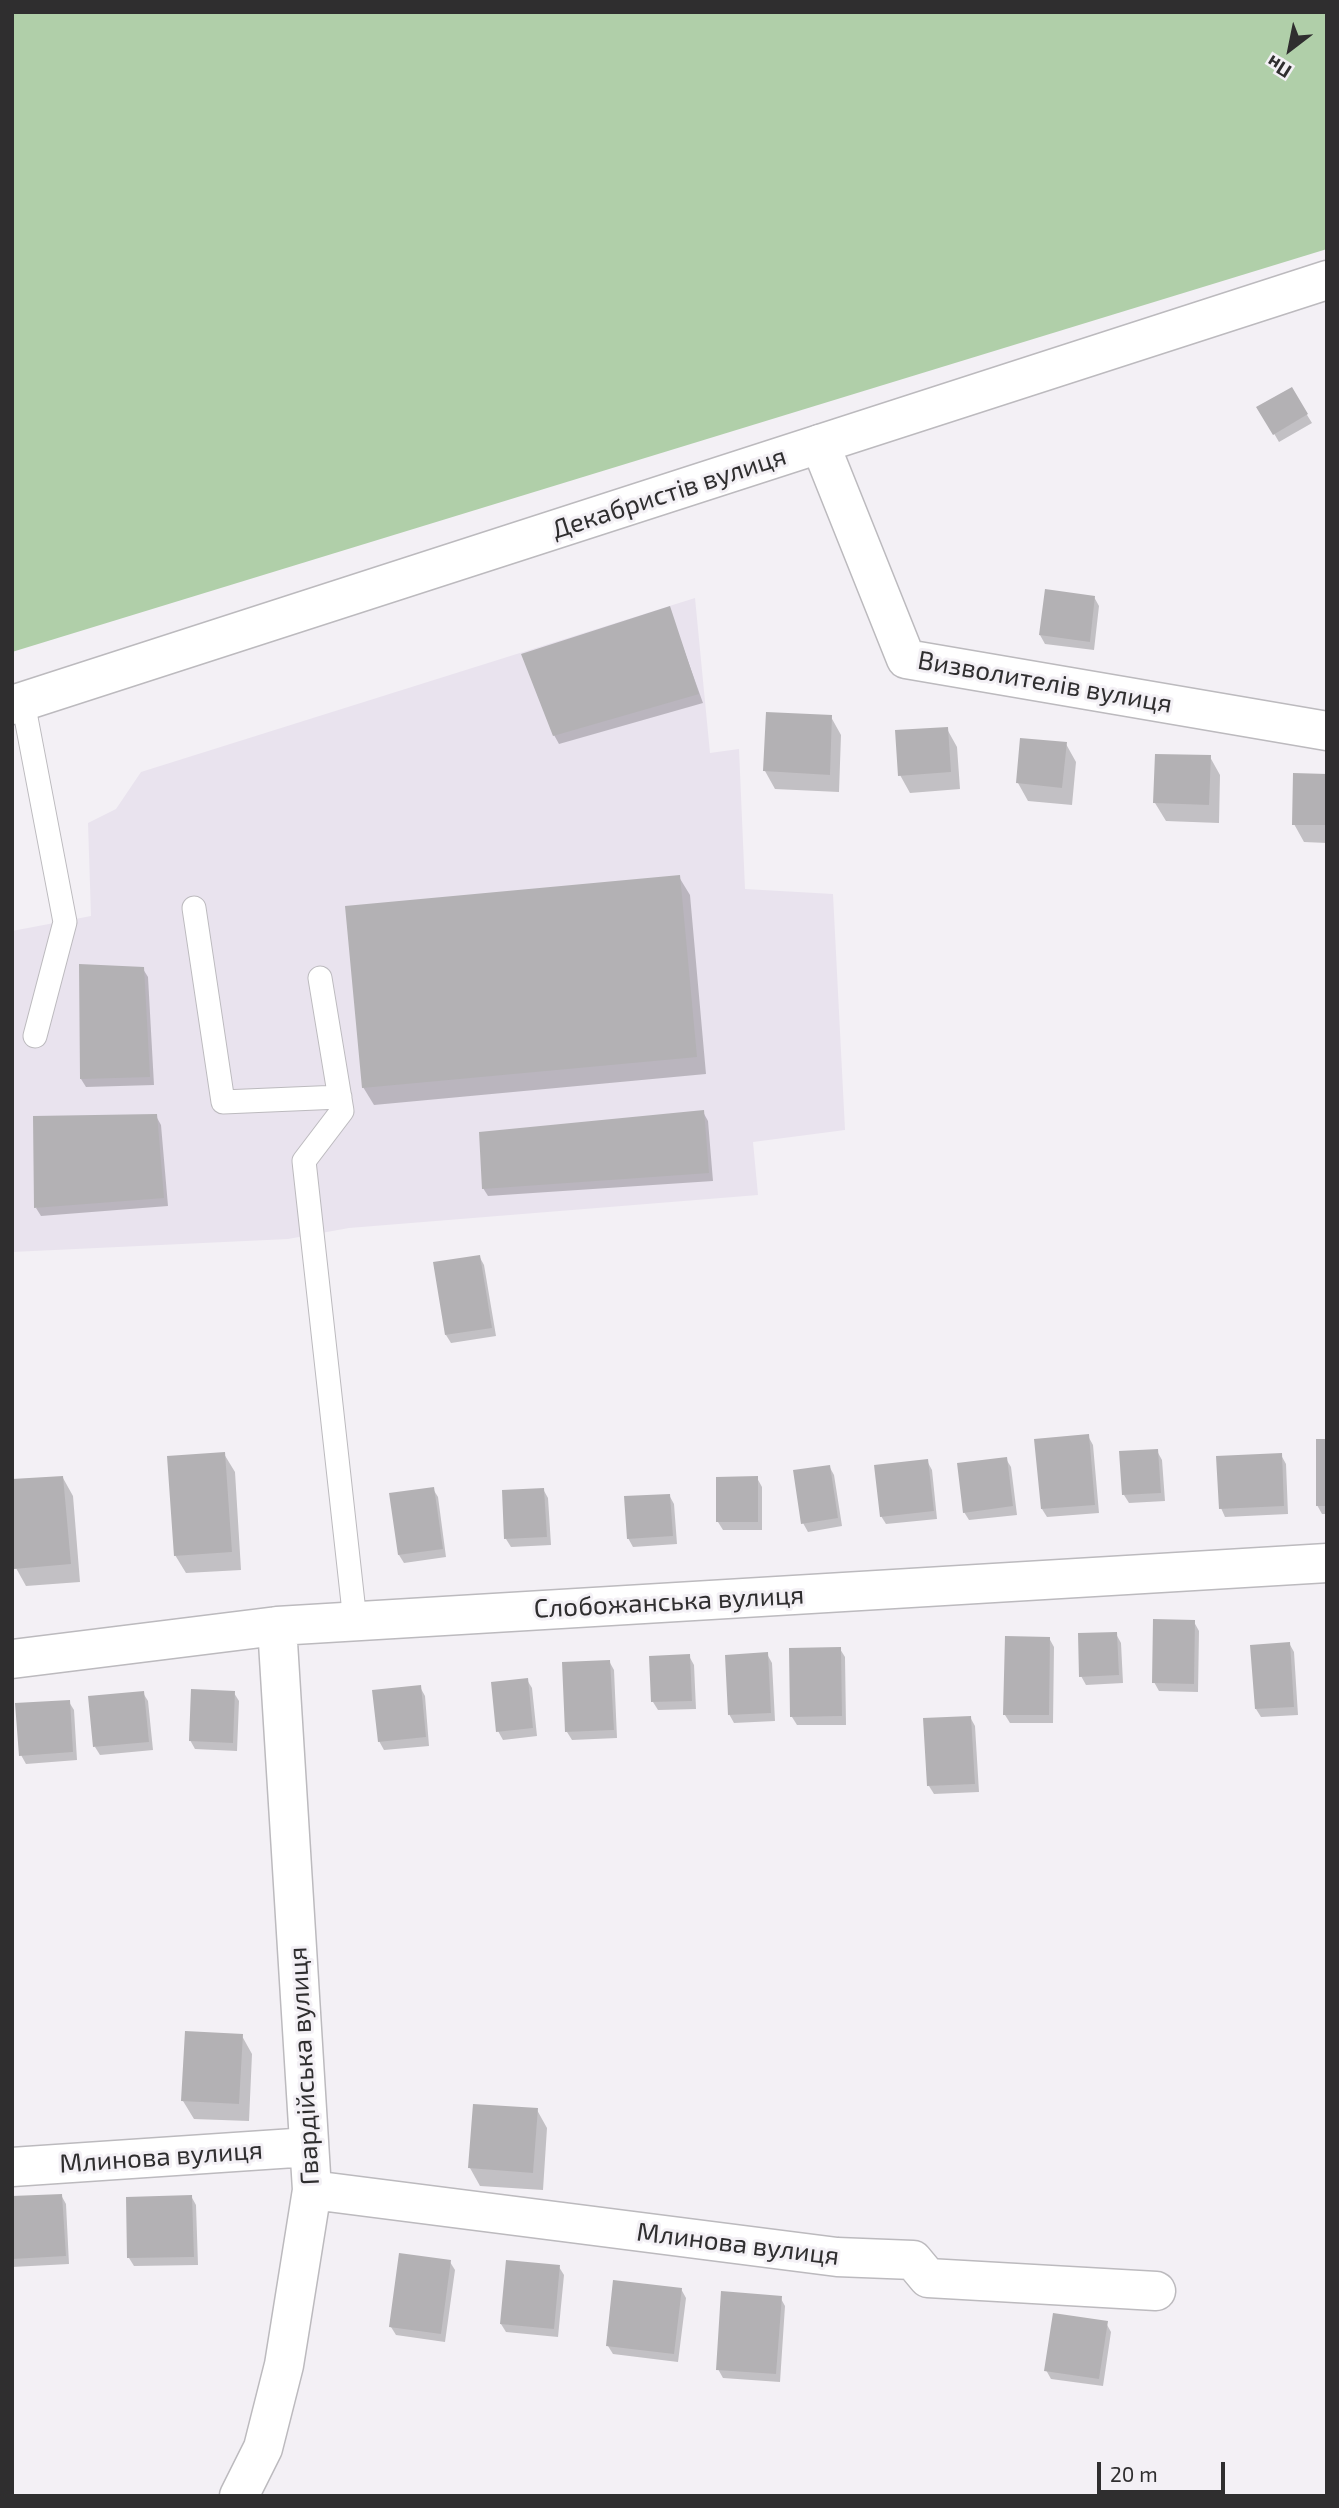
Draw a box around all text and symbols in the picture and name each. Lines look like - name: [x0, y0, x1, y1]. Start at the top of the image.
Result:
- north arrow: [1255, 14, 1325, 84]
- text: Пн: [1262, 51, 1295, 84]
- street label: Декабристів вулиця: [548, 440, 790, 546]
- street label: Визволителів вулиця: [915, 644, 1175, 720]
- street label: Слобожанська вулиця: [533, 1579, 805, 1625]
- street label: Гвардійська вулиця: [282, 1946, 326, 2186]
- street label: Млинова вулиця: [58, 2134, 264, 2180]
- street label: Млинова вулиця: [635, 2216, 841, 2272]
- scale bar: [1101, 2448, 1229, 2492]
- text: 20 m: [1110, 2461, 1158, 2486]

